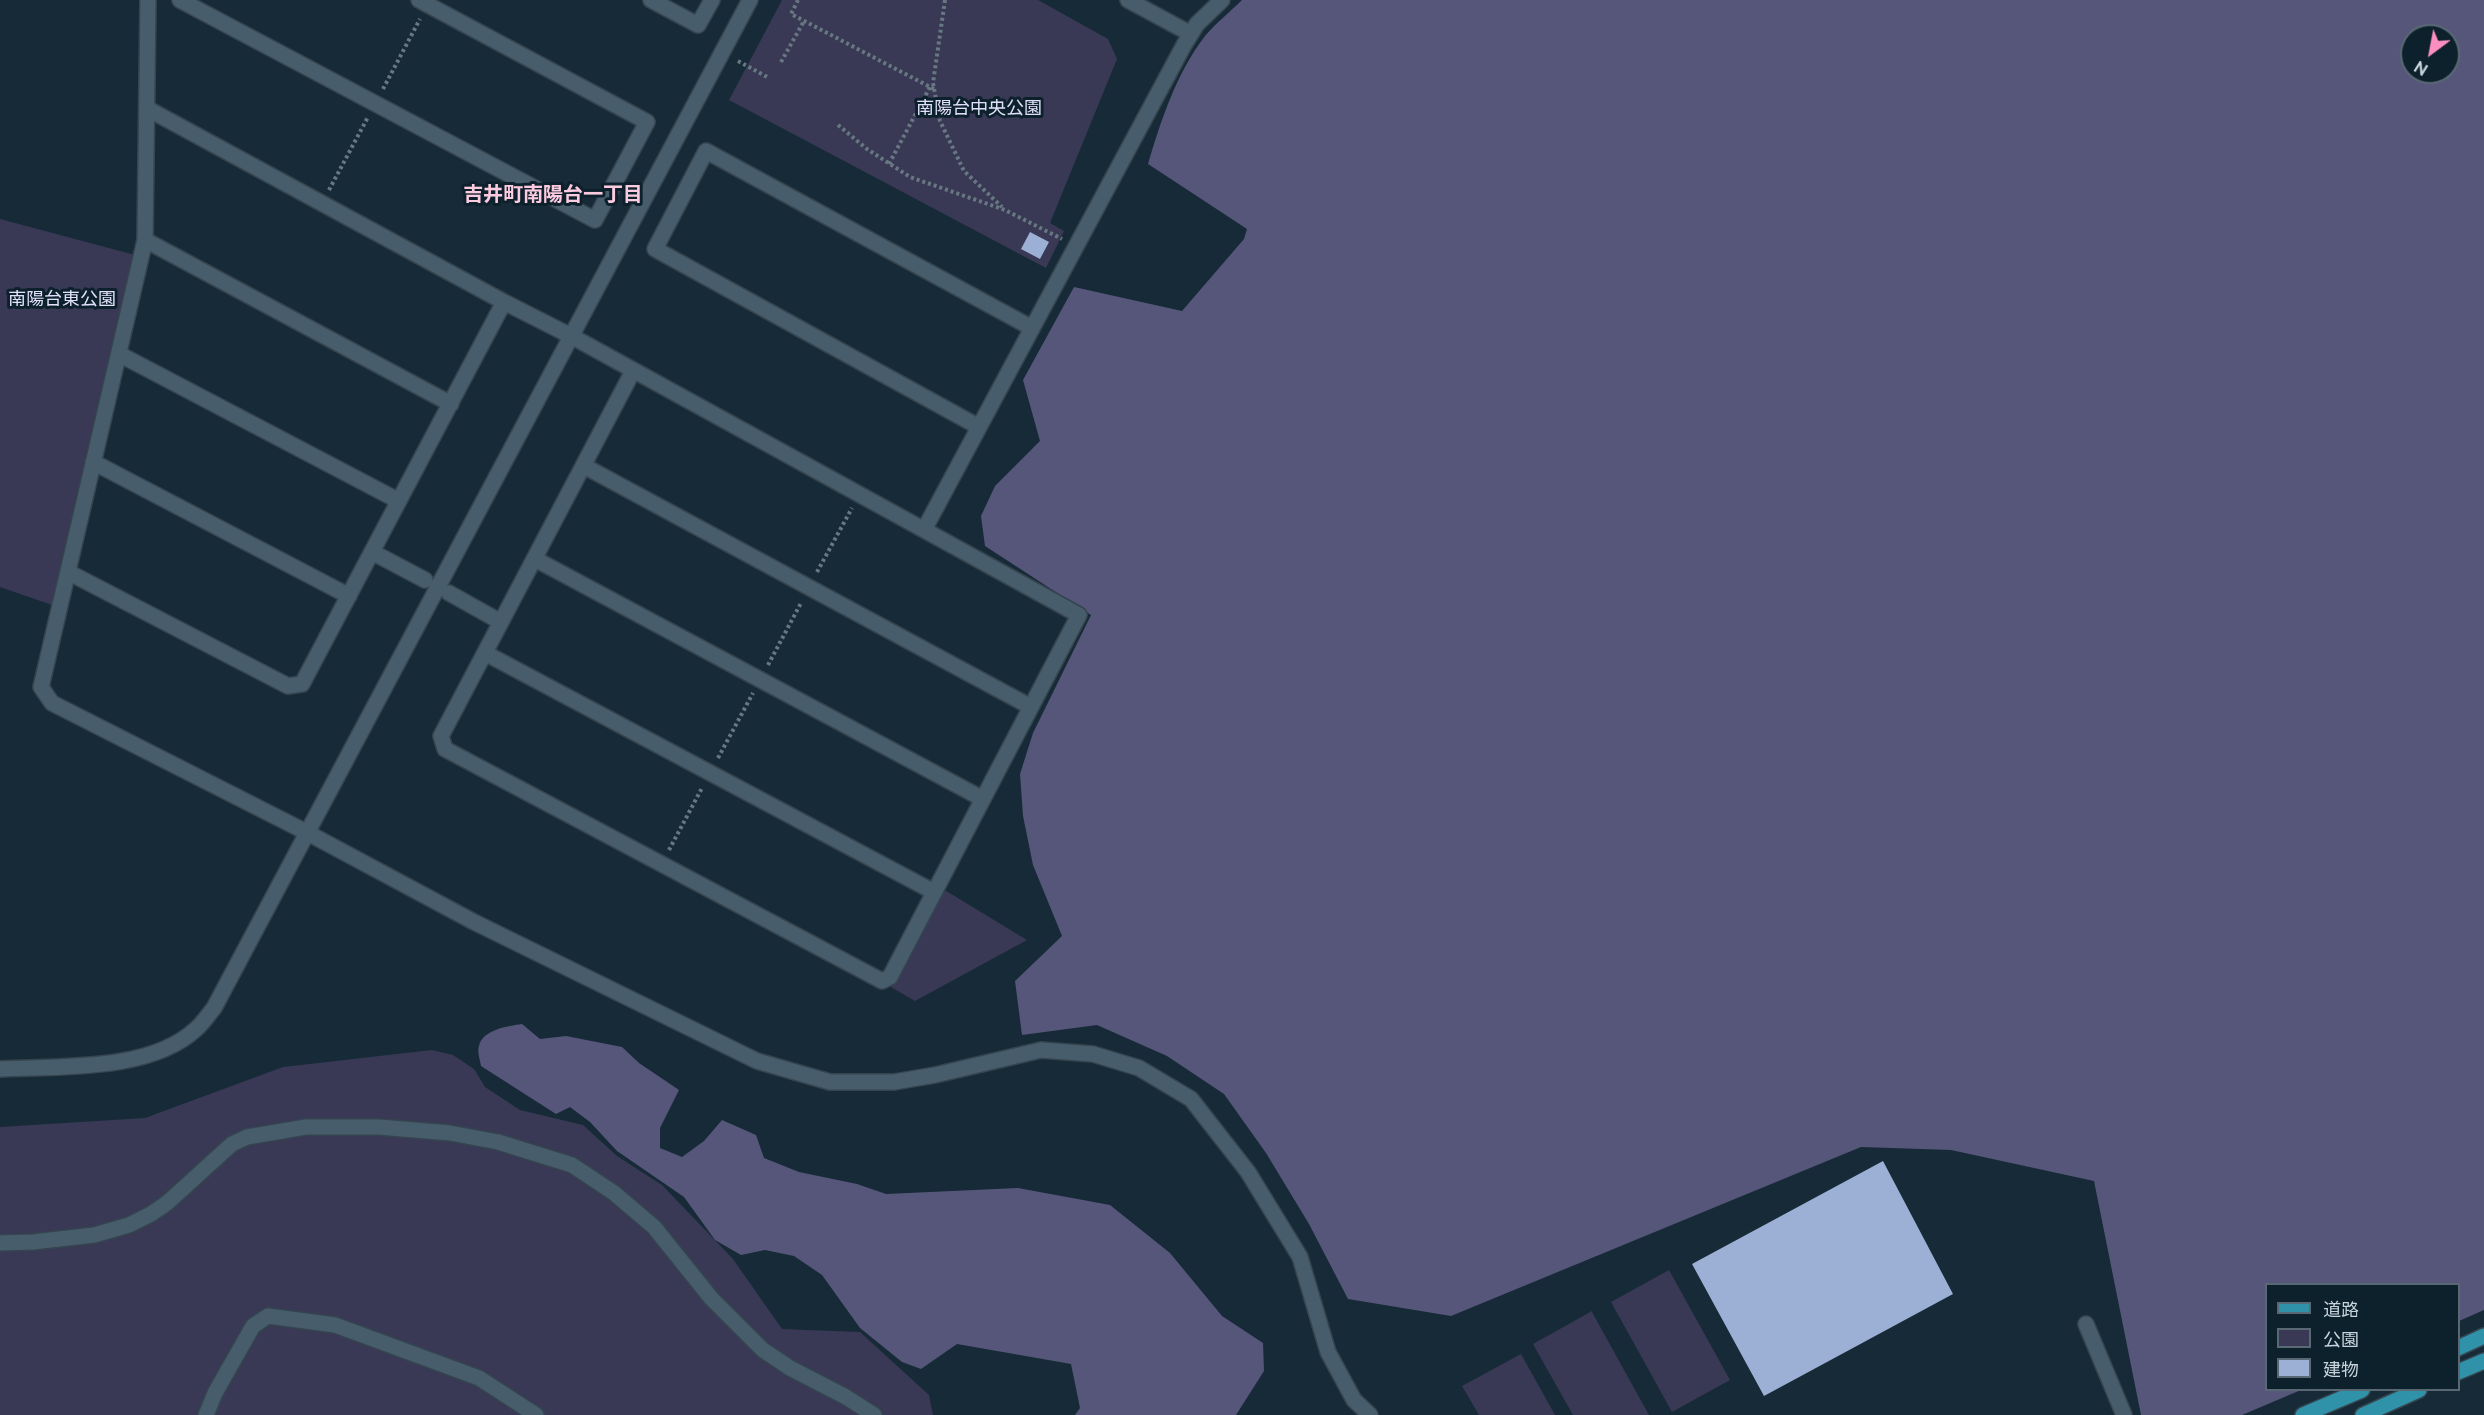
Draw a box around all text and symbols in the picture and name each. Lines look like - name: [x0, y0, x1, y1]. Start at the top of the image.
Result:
- north arrow: [2400, 24, 2460, 84]
- text: N: [2411, 57, 2431, 79]
- park label: 南陽台中央公園: [916, 98, 1042, 120]
- district label: 吉井町南陽台一丁目: [463, 183, 643, 207]
- park label: 南陽台東公園: [8, 289, 116, 311]
- legend: [2265, 1283, 2460, 1391]
- text: 道路: [2323, 1299, 2359, 1320]
- text: 公園: [2323, 1329, 2359, 1350]
- text: 建物: [2323, 1359, 2359, 1380]

